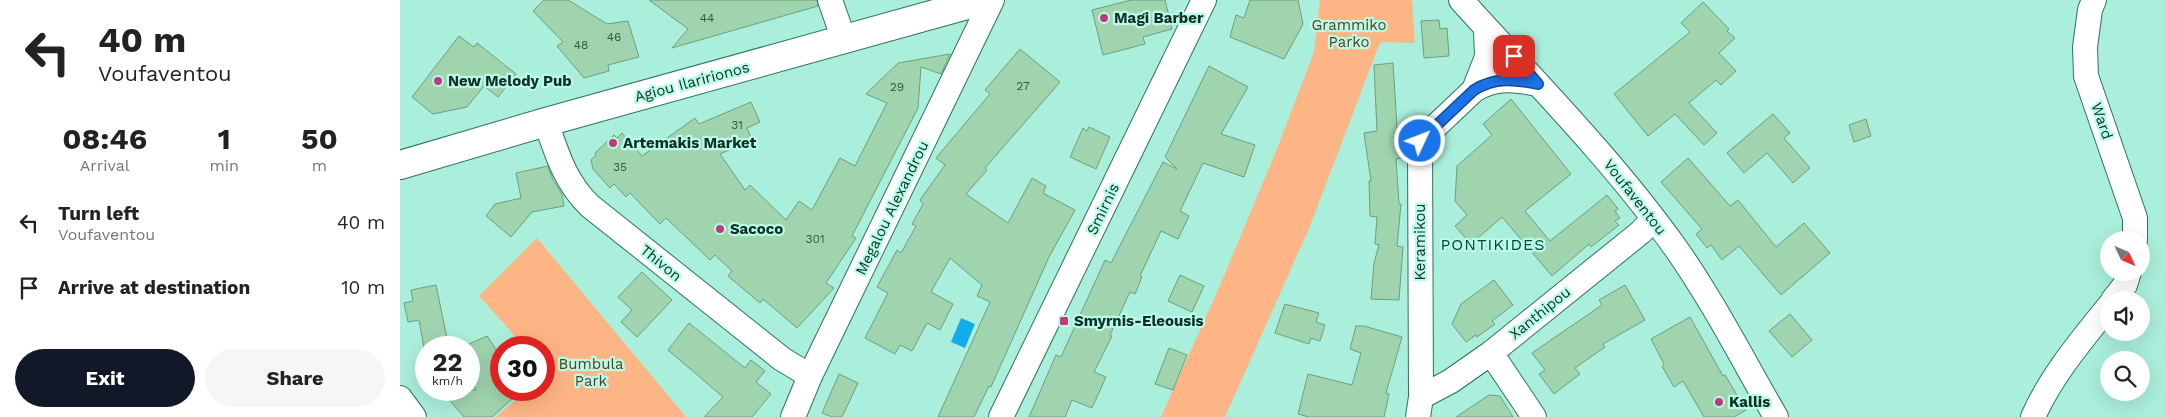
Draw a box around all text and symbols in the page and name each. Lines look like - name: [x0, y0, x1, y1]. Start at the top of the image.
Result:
- place label: Magi Barber: [1114, 9, 1204, 27]
- house number: 44: [700, 11, 714, 25]
- marker: Magi Barber: [1098, 12, 1110, 24]
- park label: Grammiko Parko: [1311, 16, 1387, 51]
- text: 40 m: [98, 19, 186, 61]
- icon: left: [15, 20, 80, 85]
- house number: 46: [607, 30, 621, 44]
- pin: [1493, 35, 1535, 77]
- house number: 48: [574, 38, 588, 52]
- icon: arrive: [1500, 42, 1528, 70]
- street label: Agiou Ilaririonos: [633, 58, 751, 106]
- text: Voufaventou: [98, 61, 232, 86]
- place label: New Melody Pub: [448, 72, 572, 90]
- marker: New Melody Pub: [432, 75, 444, 87]
- house number: 27: [1016, 79, 1030, 93]
- house number: 29: [890, 80, 904, 94]
- street label: Ward: [2087, 100, 2117, 142]
- position arrow: [1393, 114, 1445, 166]
- house number: 31: [731, 118, 743, 132]
- text: 08:46: [62, 121, 147, 156]
- text: 1: [218, 121, 231, 156]
- text: 50: [301, 121, 338, 156]
- place label: Artemakis Market: [623, 134, 757, 152]
- marker: Artemakis Market: [607, 137, 619, 149]
- street label: Megalou Alexandrou: [852, 138, 932, 278]
- text: Arrival: [80, 156, 130, 175]
- text: min: [209, 156, 239, 175]
- text: m: [312, 156, 327, 175]
- street label: Voufaventou: [1600, 156, 1670, 238]
- house number: 35: [613, 160, 627, 174]
- street label: Smirnis: [1083, 180, 1123, 238]
- text: Turn left: [58, 202, 139, 225]
- street label: Keramikou: [1411, 203, 1429, 281]
- icon: left: [15, 209, 43, 237]
- text: 40 m: [337, 211, 385, 234]
- place label: Sacoco: [730, 220, 783, 238]
- marker: Sacoco: [714, 223, 726, 235]
- text: Voufaventou: [58, 225, 155, 244]
- north arrow: [2100, 231, 2150, 281]
- map controls: [2100, 231, 2150, 401]
- house number: 301: [805, 232, 825, 246]
- district label: PONTIKIDES: [1440, 235, 1546, 254]
- street label: Thivon: [637, 241, 685, 285]
- icon: arrive: [15, 274, 43, 302]
- text: Arrive at destination: [58, 276, 250, 299]
- text: 10 m: [341, 276, 385, 299]
- street label: Xanthipou: [1506, 283, 1574, 343]
- button: sound: [2100, 291, 2150, 341]
- place label: Smyrnis-Eleousis: [1074, 312, 1204, 330]
- marker: Smyrnis-Eleousis: [1058, 315, 1070, 327]
- speed limit sign: 30: [490, 336, 555, 401]
- text: 22: [433, 348, 462, 377]
- button: Exit: [15, 349, 195, 407]
- button: Share: [205, 349, 385, 407]
- button: search: [2100, 351, 2150, 401]
- park label: Bumbula Park: [558, 355, 624, 390]
- text: km/h: [432, 374, 463, 388]
- place label: Kallis: [1729, 393, 1770, 411]
- marker: Kallis: [1713, 396, 1725, 408]

